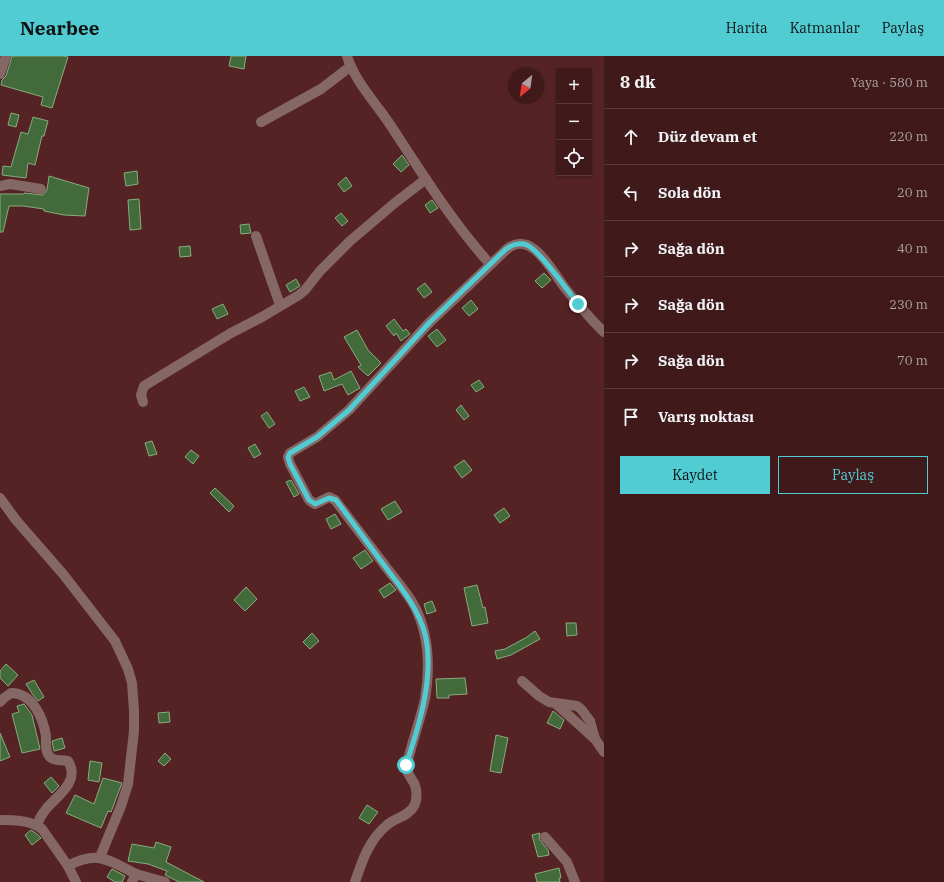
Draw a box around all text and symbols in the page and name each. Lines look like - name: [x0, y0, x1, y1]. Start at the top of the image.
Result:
- text: Nearbee: [20, 16, 99, 40]
- text: Harita: [726, 19, 768, 37]
- text: Katmanlar: [790, 19, 860, 37]
- text: Paylaş: [882, 19, 924, 37]
- north arrow: [508, 68, 544, 104]
- map controls: [556, 68, 592, 176]
- button: +: [556, 68, 592, 104]
- text: 8 dk: [620, 71, 655, 93]
- text: Yaya · 580 m: [851, 74, 928, 91]
- button: −: [556, 104, 592, 140]
- icon: ahead: [620, 126, 642, 148]
- text: Düz devam et: [658, 127, 757, 146]
- text: 220 m: [889, 128, 928, 145]
- button: locate: [556, 140, 592, 176]
- icon: left: [620, 182, 642, 204]
- text: Sola dön: [658, 183, 721, 202]
- text: 20 m: [897, 184, 928, 201]
- icon: right: [620, 238, 642, 260]
- text: Sağa dön: [658, 239, 725, 258]
- text: 40 m: [897, 240, 928, 257]
- icon: right: [620, 294, 642, 316]
- route end: [569, 295, 587, 313]
- text: Sağa dön: [658, 295, 725, 314]
- text: 230 m: [889, 296, 928, 313]
- icon: right: [620, 350, 642, 372]
- text: Sağa dön: [658, 351, 725, 370]
- text: 70 m: [897, 352, 928, 369]
- icon: arrive: [620, 406, 642, 428]
- text: Varış noktası: [658, 407, 754, 426]
- button: Kaydet: [620, 456, 770, 494]
- button: Paylaş: [778, 456, 928, 494]
- route start: [397, 756, 415, 774]

